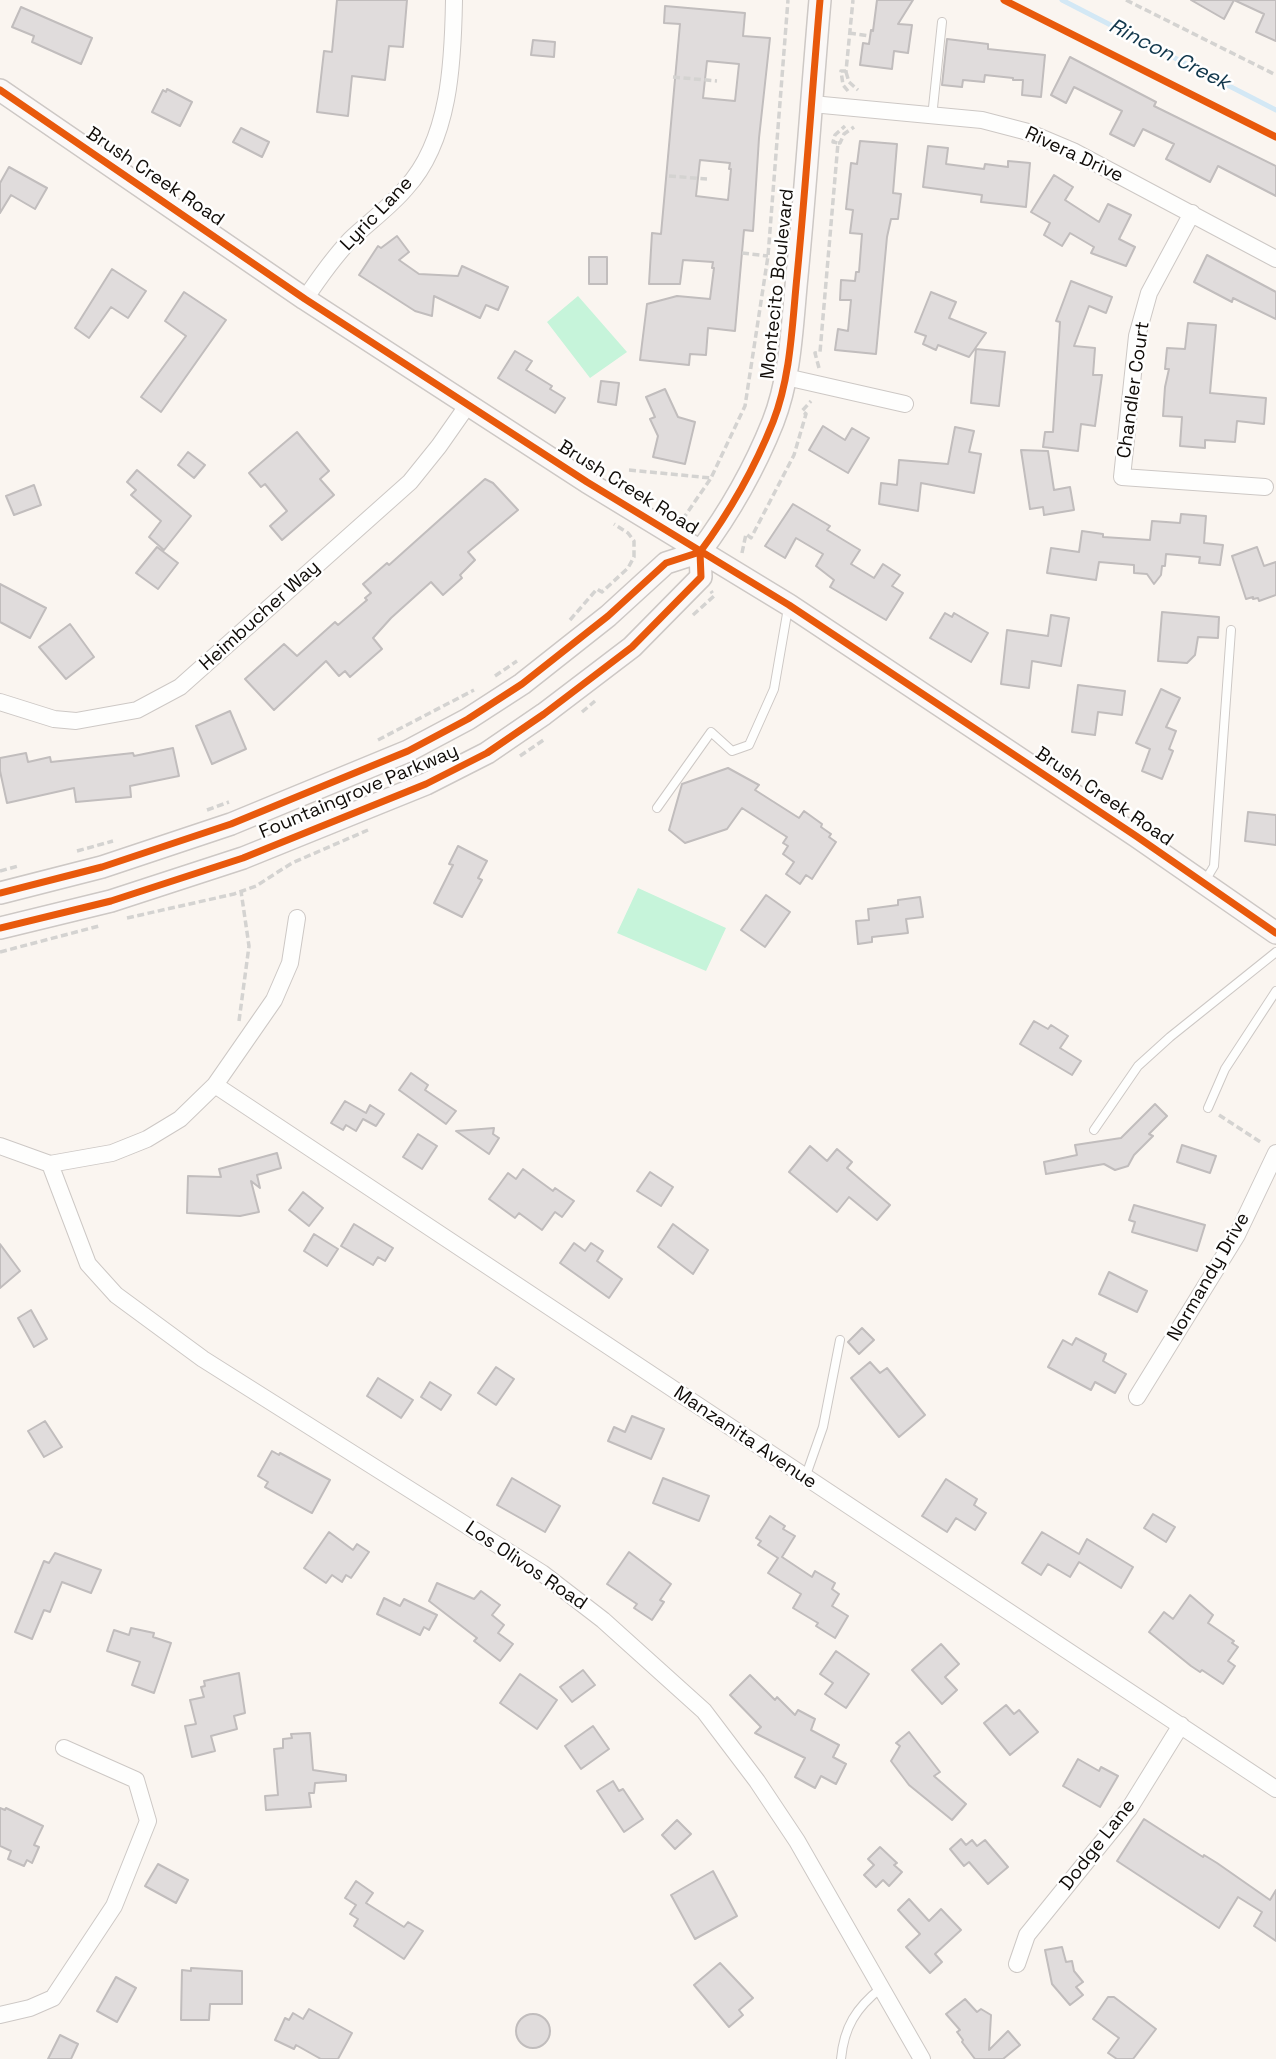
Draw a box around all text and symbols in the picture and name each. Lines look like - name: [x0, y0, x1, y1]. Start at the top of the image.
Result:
- water label: Rincon Creek: [1104, 14, 1234, 96]
- street label: Brush Creek Road: [82, 122, 228, 232]
- street label: Rivera Drive: [1021, 122, 1127, 188]
- street label: Lyric Lane: [336, 172, 418, 256]
- street label: Montecito Boulevard: [757, 188, 799, 380]
- street label: Chandler Court: [1113, 320, 1155, 460]
- street label: Brush Creek Road: [554, 436, 702, 540]
- street label: Heimbucher Way: [195, 556, 325, 676]
- street label: Fountaingrove Parkway: [256, 740, 462, 844]
- street label: Brush Creek Road: [1031, 742, 1177, 852]
- street label: Normandy Drive: [1163, 1209, 1255, 1345]
- street label: Manzanita Avenue: [669, 1382, 821, 1494]
- street label: Los Olivos Road: [461, 1517, 591, 1615]
- street label: Dodge Lane: [1055, 1795, 1141, 1895]

